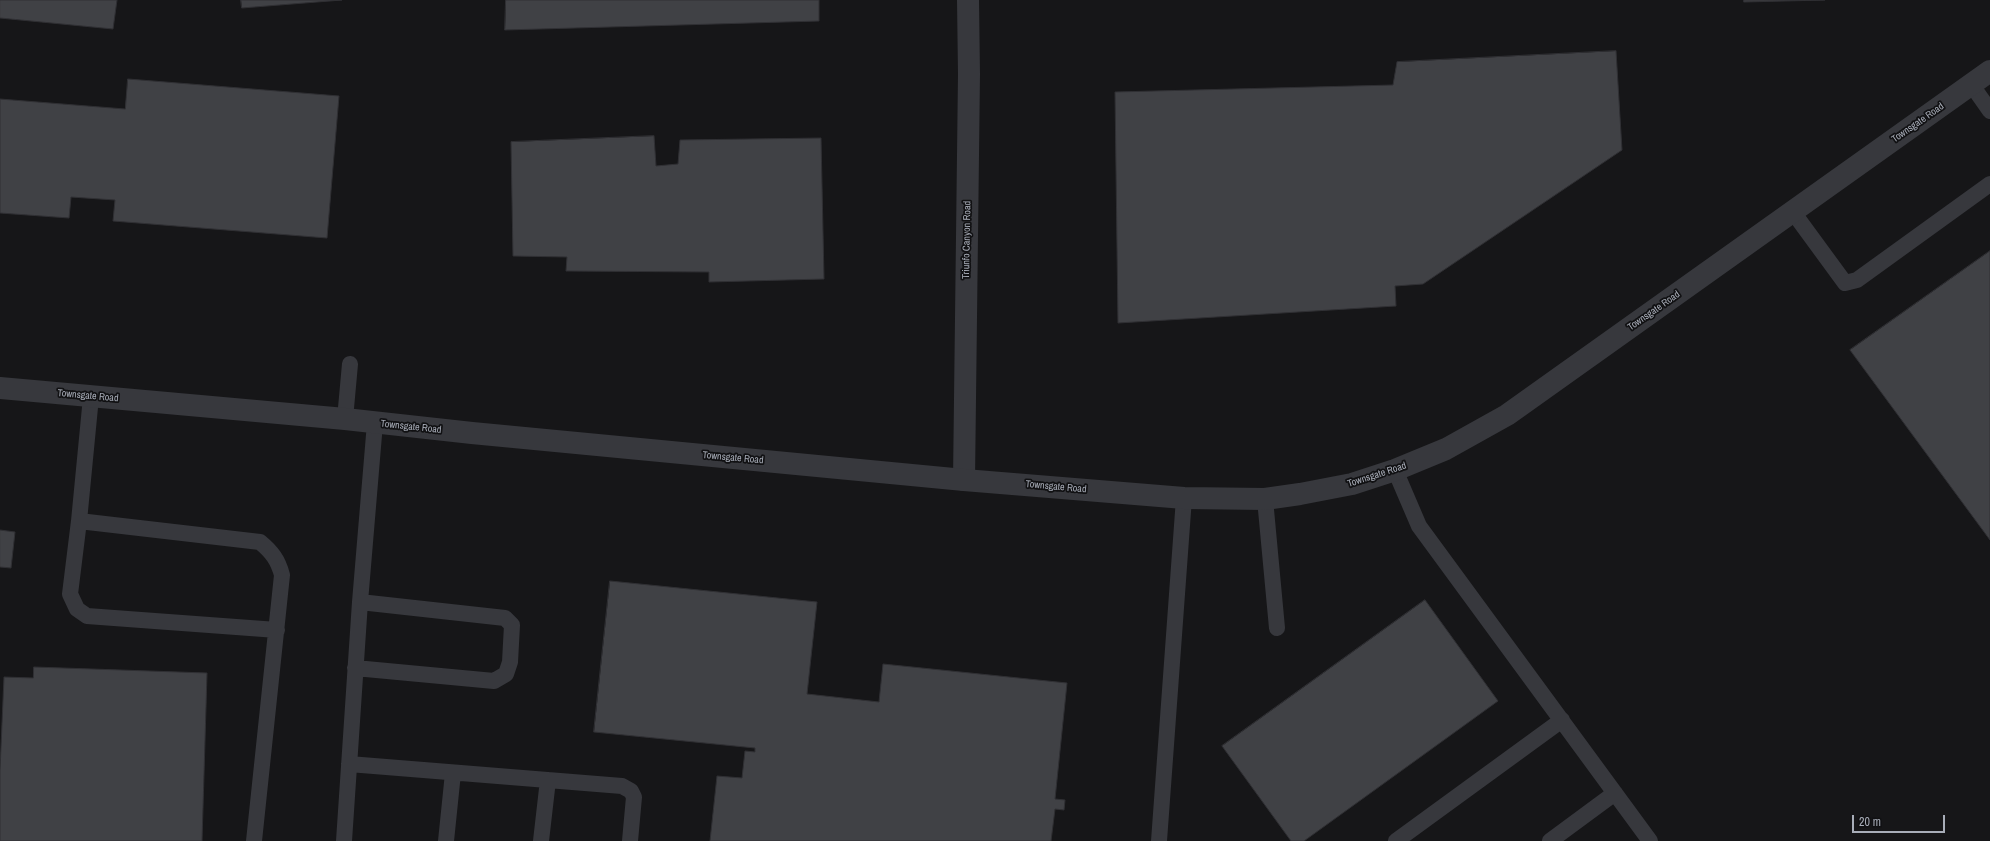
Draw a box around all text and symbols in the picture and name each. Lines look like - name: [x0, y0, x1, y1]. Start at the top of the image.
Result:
- street label: Townsgate Road: [1890, 101, 1946, 145]
- street label: Triunfo Canyon Road: [960, 201, 974, 279]
- street label: Townsgate Road: [1626, 289, 1682, 333]
- street label: Townsgate Road: [57, 387, 119, 405]
- street label: Townsgate Road: [380, 418, 442, 436]
- street label: Townsgate Road: [702, 449, 764, 467]
- street label: Townsgate Road: [1346, 460, 1408, 490]
- street label: Townsgate Road: [1025, 478, 1087, 496]
- scale bar: [1854, 807, 1947, 833]
- text: 20 m: [1859, 814, 1881, 830]

